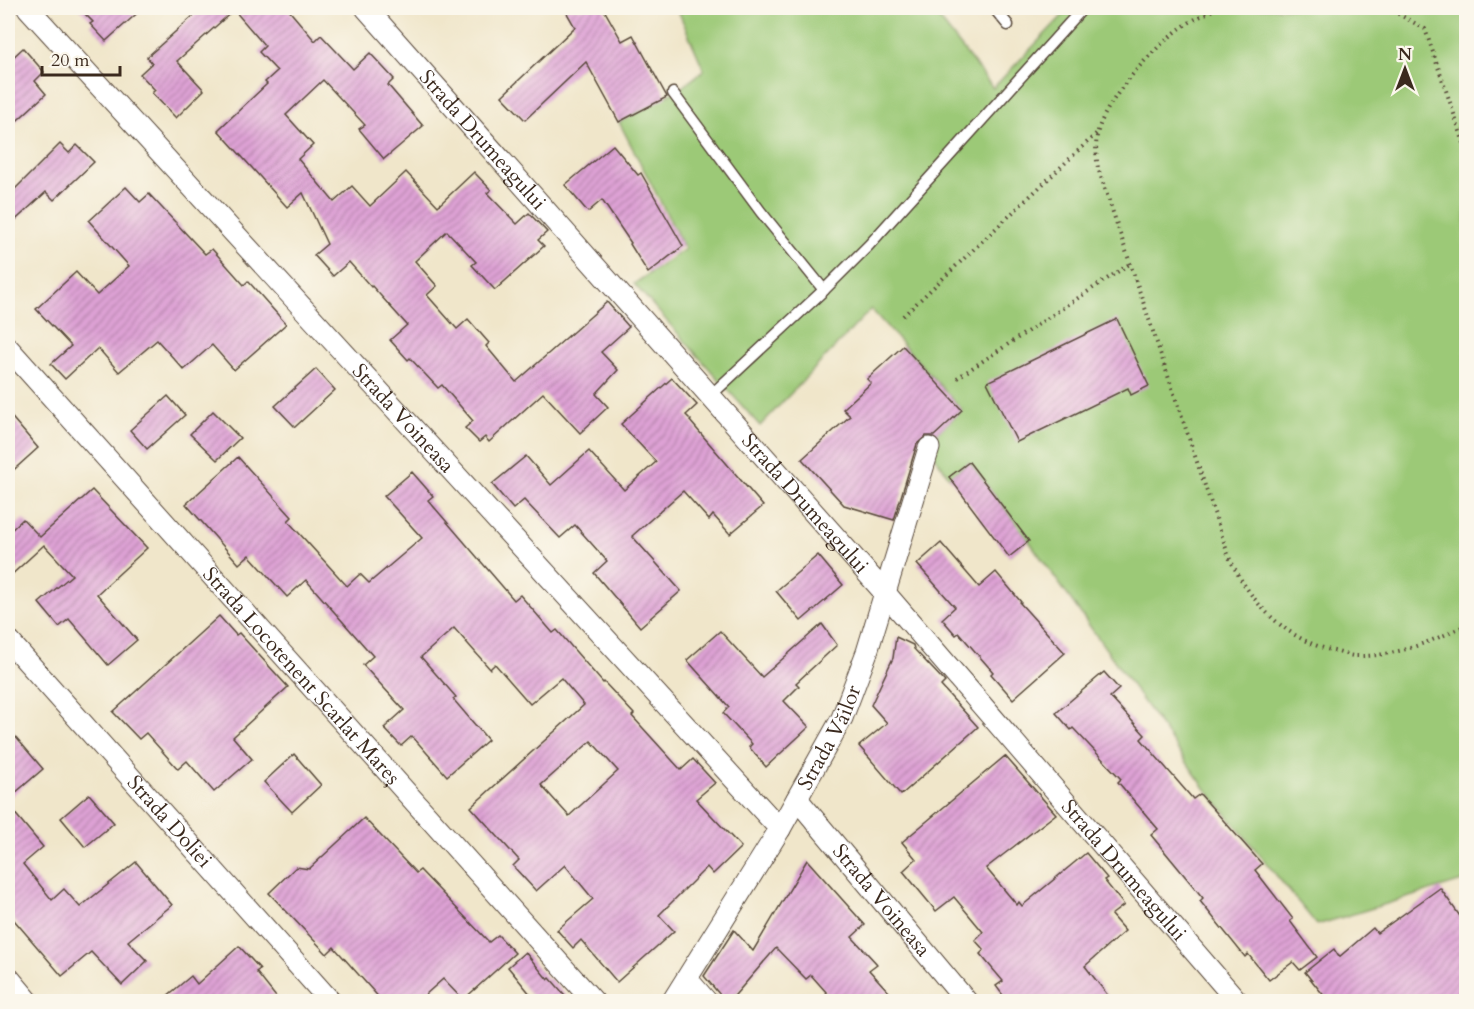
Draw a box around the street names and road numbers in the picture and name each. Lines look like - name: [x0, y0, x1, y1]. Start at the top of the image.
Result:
- street label: Strada Drumeagului: [412, 64, 553, 216]
- street label: Strada Voineasa: [345, 357, 461, 479]
- street label: Strada Drumeagului: [735, 427, 875, 580]
- street label: Strada Locotenent Scarlat Mareș: [196, 561, 407, 791]
- street label: Strada Văilor: [791, 681, 868, 795]
- street label: Strada Doliei: [120, 769, 219, 874]
- street label: Strada Drumeagului: [1054, 793, 1193, 948]
- street label: Strada Voineasa: [826, 838, 937, 963]

